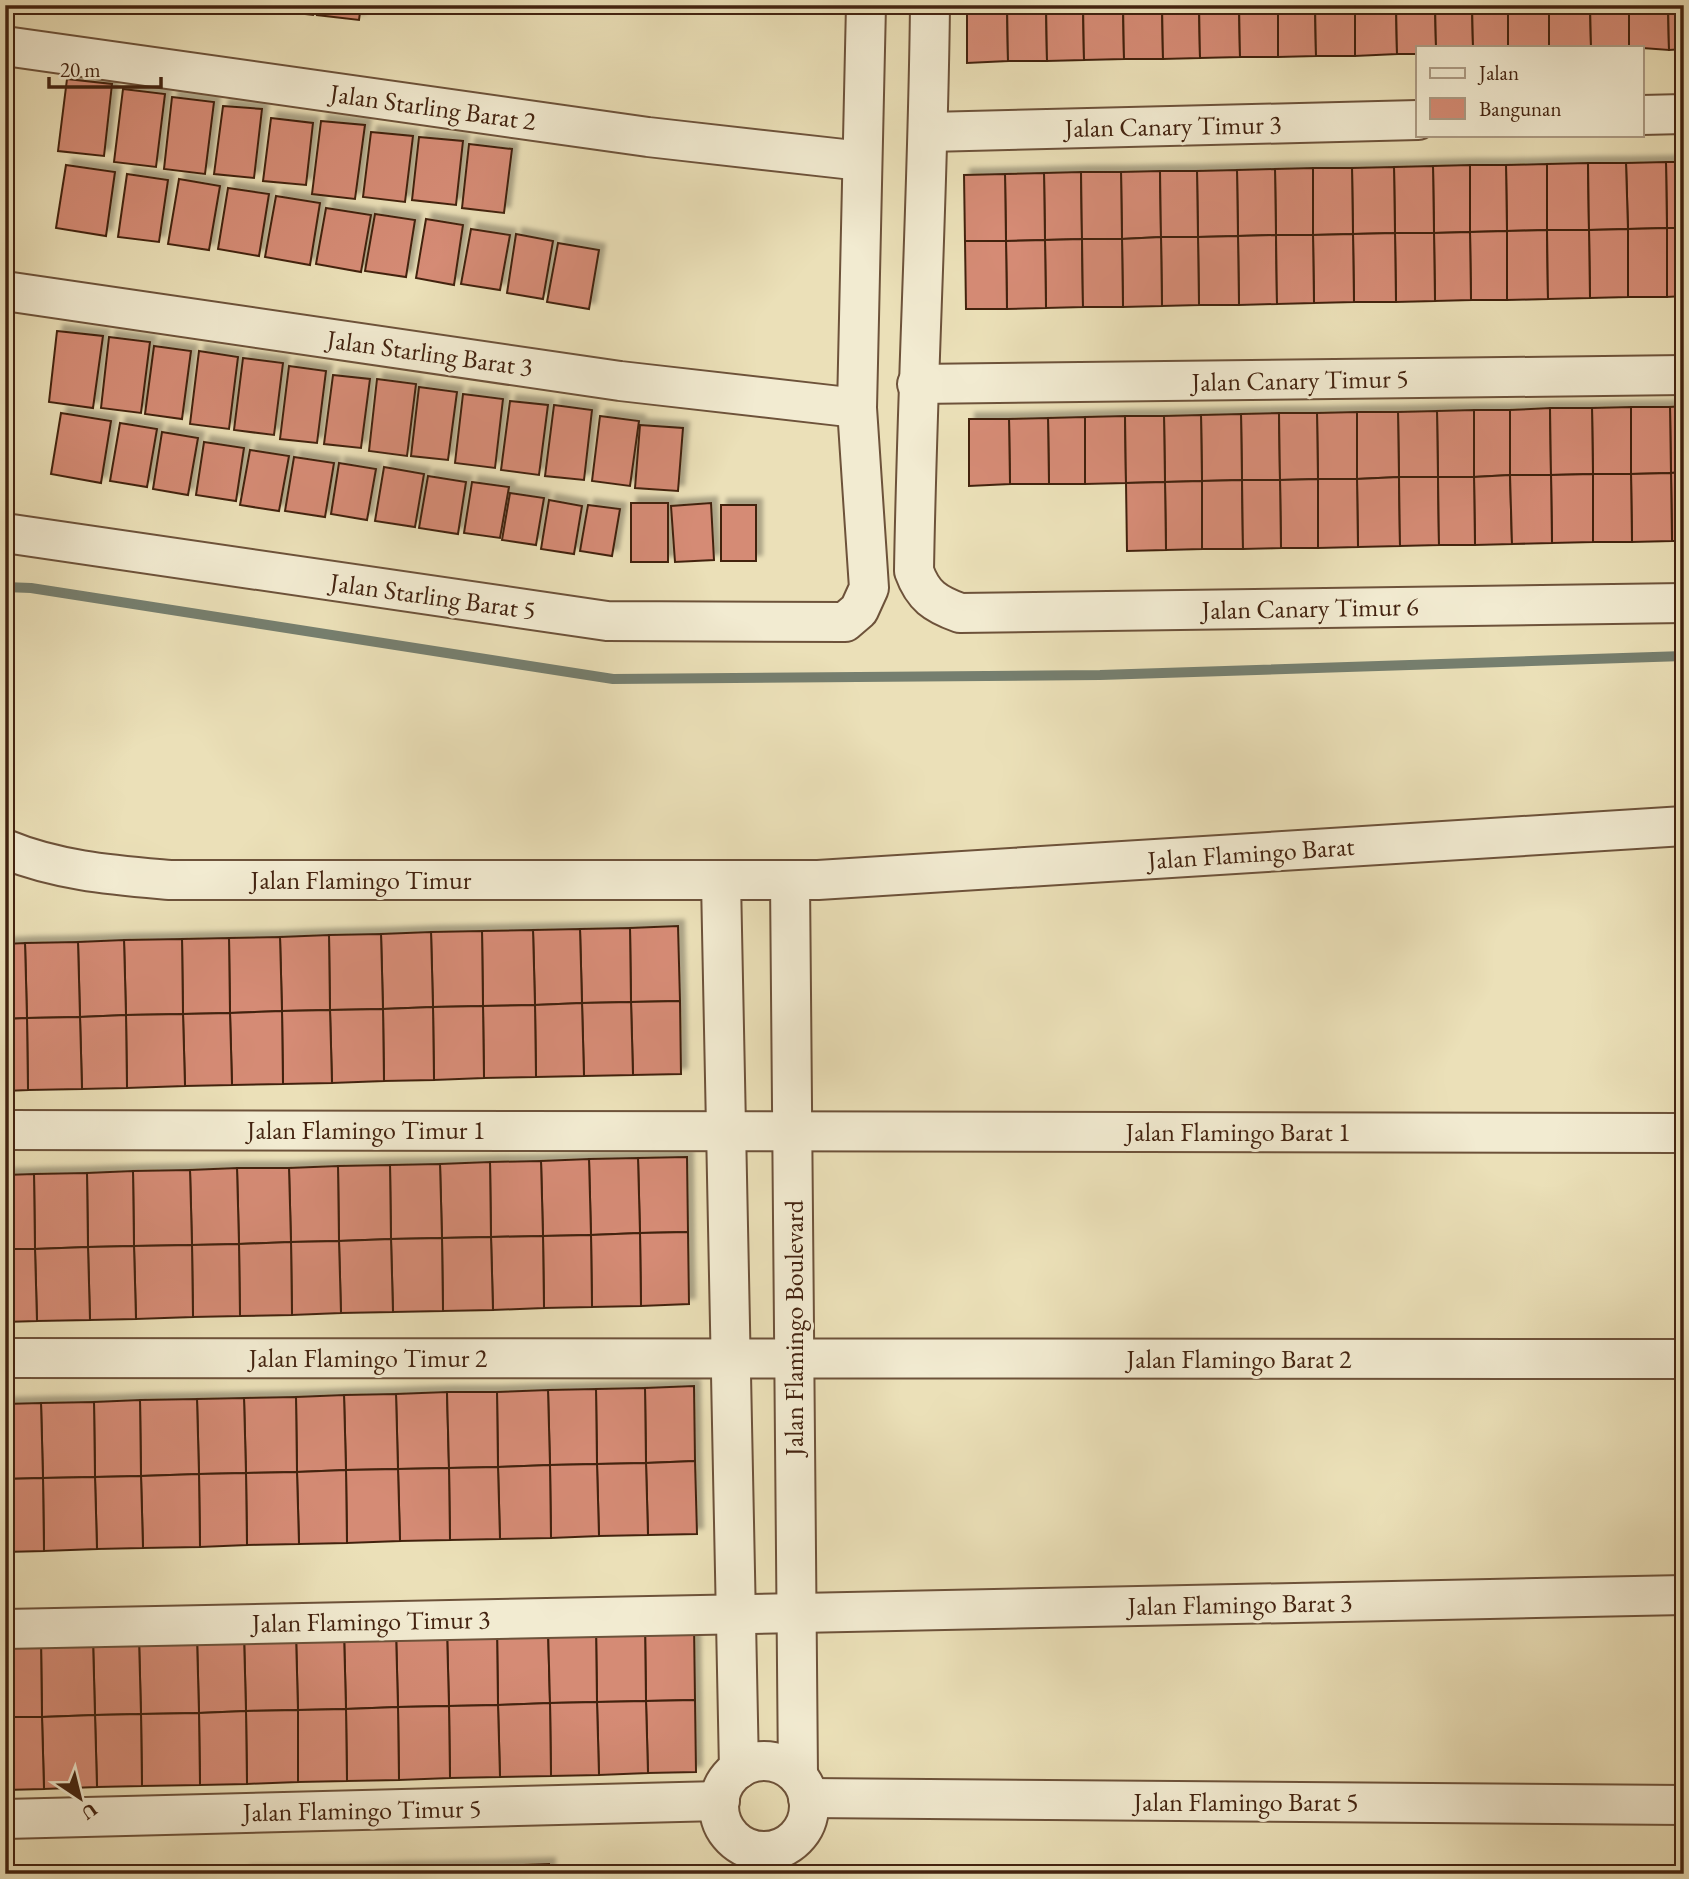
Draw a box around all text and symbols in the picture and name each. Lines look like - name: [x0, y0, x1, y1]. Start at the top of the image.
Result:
- scale bar: [49, 46, 161, 90]
- legend: [1416, 46, 1644, 136]
- text: 20 m: [60, 56, 101, 83]
- text: Jalan: [1477, 59, 1519, 86]
- street label: Jalan Starling Barat 2: [326, 75, 539, 138]
- text: Bangunan: [1479, 95, 1562, 122]
- street label: Jalan Canary Timur 3: [1062, 107, 1282, 145]
- street label: Jalan Starling Barat 3: [323, 321, 535, 384]
- street label: Jalan Canary Timur 5: [1189, 361, 1409, 399]
- street label: Jalan Starling Barat 5: [326, 564, 538, 627]
- street label: Jalan Canary Timur 6: [1199, 589, 1419, 627]
- street label: Jalan Flamingo Barat: [1144, 829, 1356, 877]
- street label: Jalan Flamingo Timur: [249, 863, 472, 897]
- street label: Jalan Flamingo Timur 1: [245, 1113, 485, 1147]
- street label: Jalan Flamingo Barat 1: [1124, 1115, 1350, 1149]
- street label: Jalan Flamingo Boulevard: [777, 1199, 811, 1458]
- street label: Jalan Flamingo Timur 2: [247, 1341, 488, 1375]
- street label: Jalan Flamingo Barat 2: [1125, 1342, 1352, 1376]
- street label: Jalan Flamingo Barat 3: [1125, 1585, 1353, 1623]
- street label: Jalan Flamingo Timur 3: [249, 1602, 491, 1640]
- north arrow: [46, 1764, 116, 1834]
- street label: Jalan Flamingo Barat 5: [1132, 1785, 1358, 1819]
- street label: Jalan Flamingo Timur 5: [240, 1791, 482, 1829]
- text: U: [76, 1797, 102, 1826]

